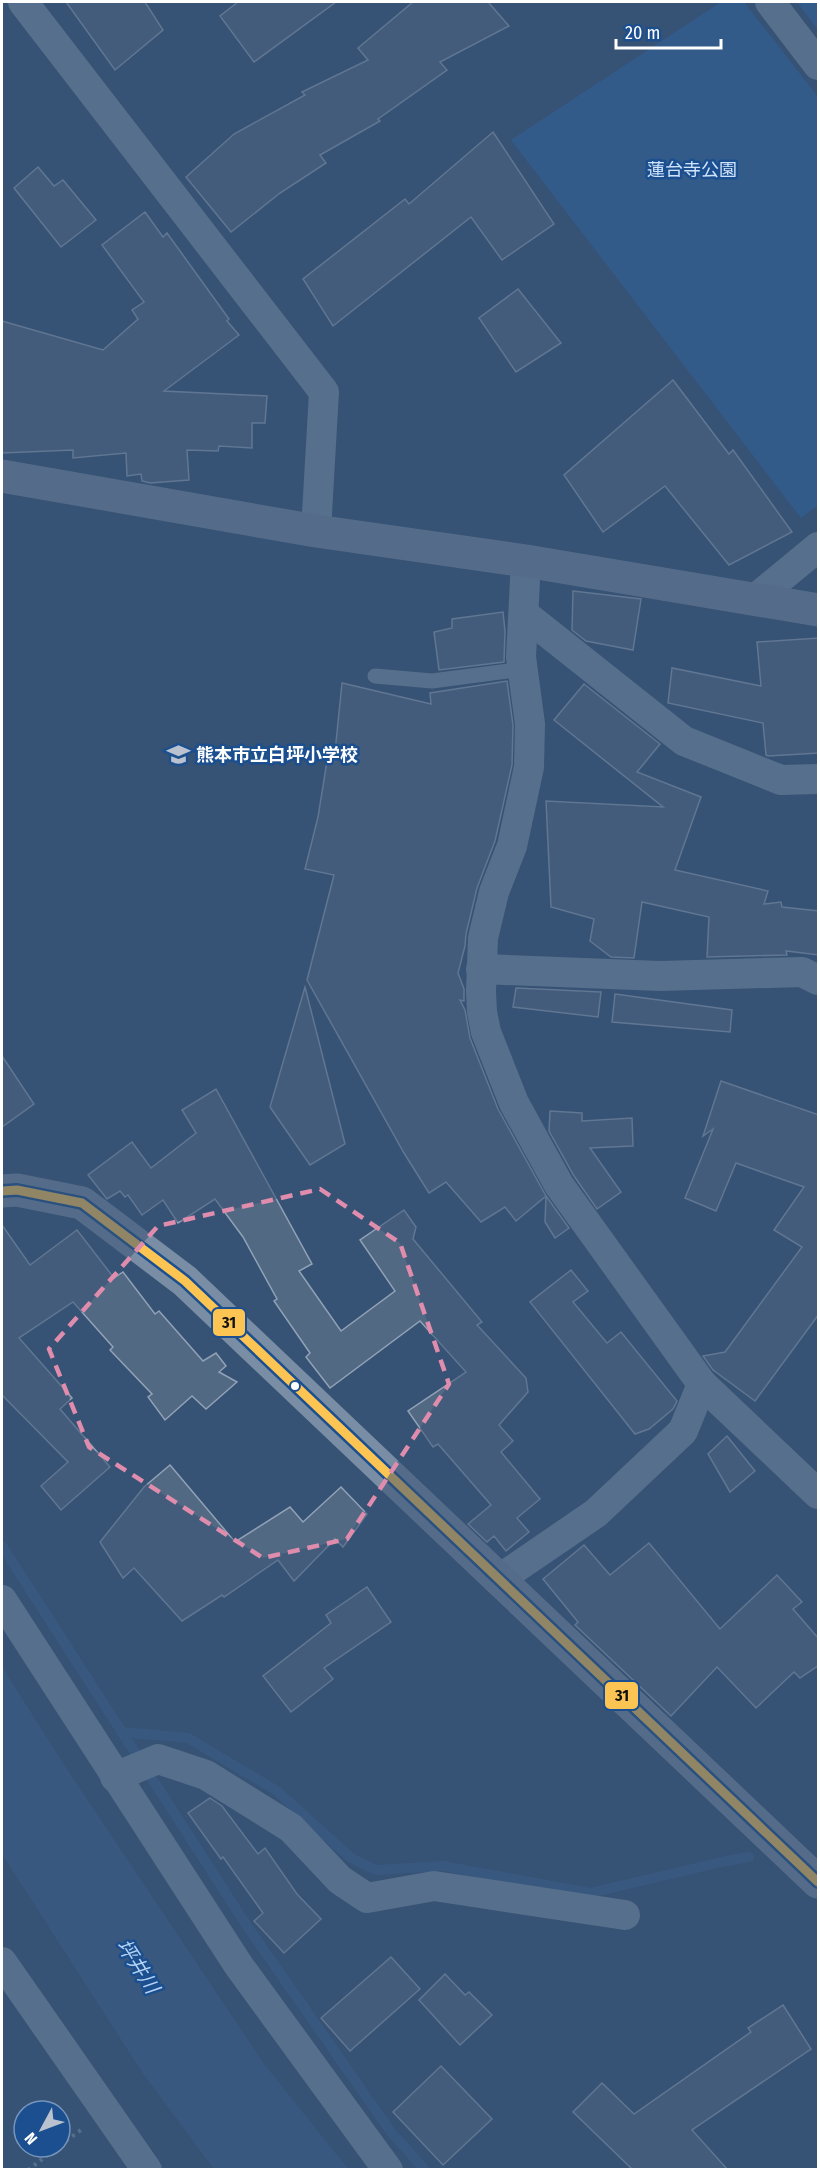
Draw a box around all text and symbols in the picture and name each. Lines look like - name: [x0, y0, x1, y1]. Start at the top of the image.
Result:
- scale bar: [616, 12, 721, 50]
- text: 20 m: [625, 22, 660, 44]
- park label: 蓮台寺公園: [647, 159, 737, 181]
- school or university icon: 熊本市立白坪小学校: [165, 742, 191, 768]
- place label: 熊本市立白坪小学校: [196, 744, 358, 766]
- line badge: 31: [212, 1308, 246, 1337]
- text: 31: [221, 1313, 236, 1332]
- unlabelled marker: [289, 1380, 301, 1392]
- line badge: 31: [604, 1681, 639, 1710]
- text: 31: [614, 1686, 629, 1705]
- water label: 坪井川: [112, 1934, 165, 1999]
- north arrow: [12, 2099, 72, 2159]
- text: N: [21, 2129, 41, 2148]

